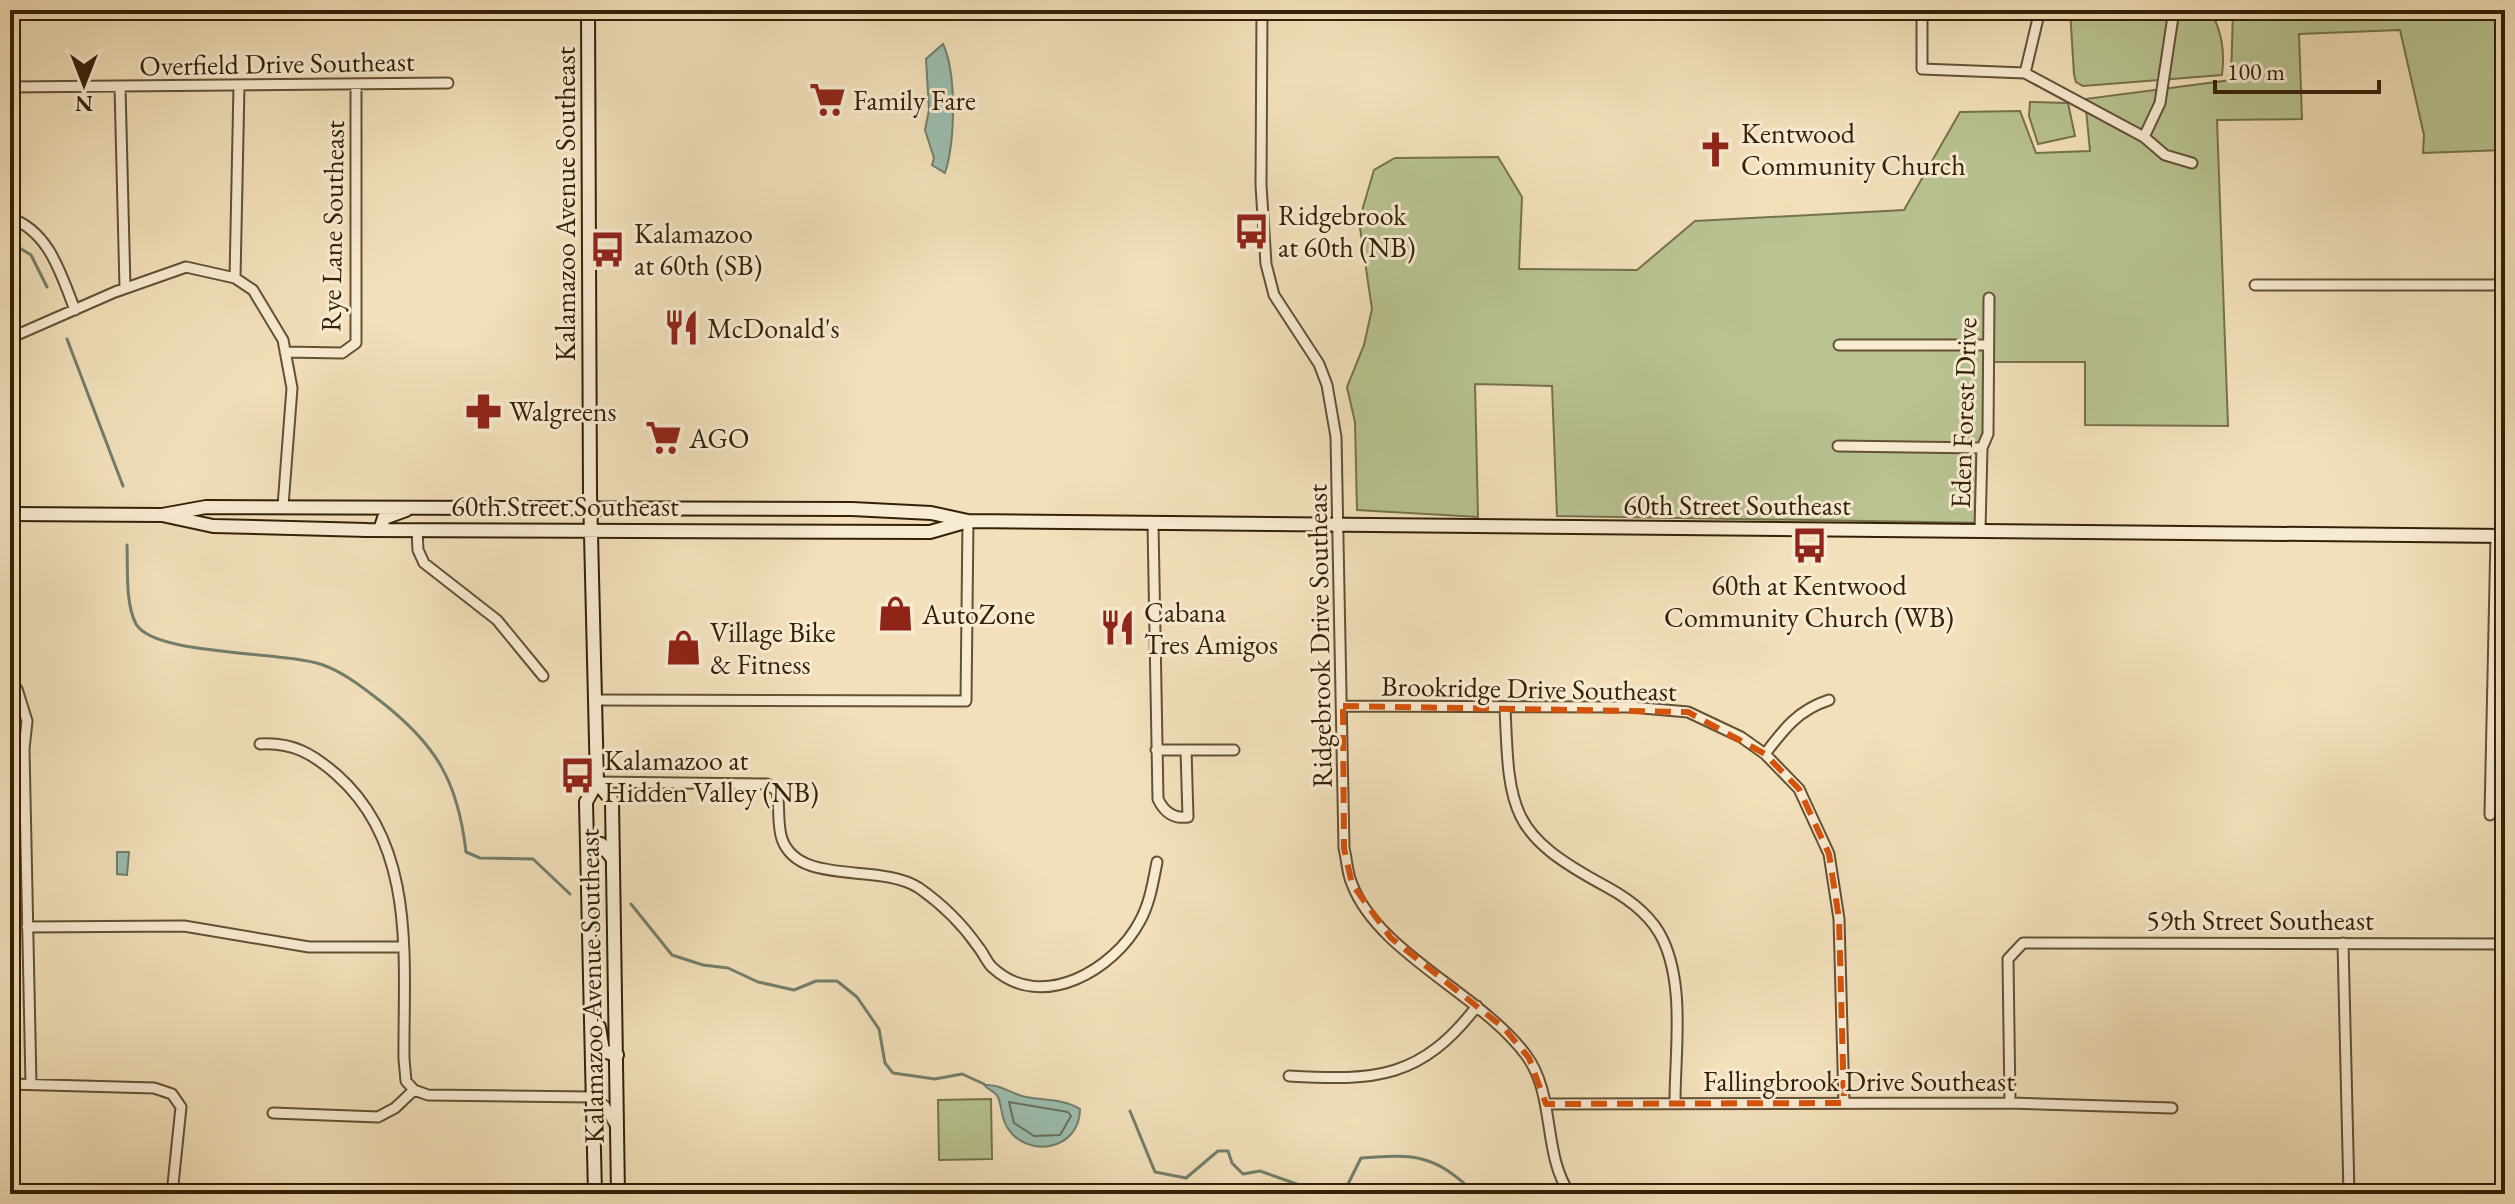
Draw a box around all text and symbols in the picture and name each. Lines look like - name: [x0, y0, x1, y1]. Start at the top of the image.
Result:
- street label: Overfield Drive Southeast: [139, 43, 415, 83]
- north arrow: [44, 44, 124, 124]
- scale bar: [2215, 44, 2379, 94]
- street label: Kalamazoo Avenue Southeast: [547, 46, 583, 362]
- text: 100 m: [2227, 56, 2285, 87]
- supermarket icon: Family Fare: [808, 81, 846, 119]
- place label: Family Fare: [853, 82, 976, 118]
- text: N: [75, 89, 93, 118]
- place label: Kentwood Community Church: [1741, 115, 1966, 183]
- street label: Rye Lane Southeast: [312, 120, 352, 332]
- church icon: Kentwood Community Church: [1696, 130, 1734, 168]
- place label: Ridgebrook at 60th (NB): [1278, 197, 1416, 265]
- bus stop icon: Ridgebrook at 60th (NB): [1233, 212, 1271, 250]
- place label: Kalamazoo at 60th (SB): [634, 215, 762, 283]
- bus stop icon: Kalamazoo at 60th (SB): [589, 230, 627, 268]
- restaurant icon: McDonald's: [662, 309, 700, 347]
- place label: McDonald's: [707, 310, 840, 346]
- street label: Eden Forest Drive: [1942, 317, 1984, 509]
- pharmacy icon: Walgreens: [464, 392, 502, 430]
- place label: Walgreens: [509, 393, 617, 429]
- supermarket icon: AGO: [644, 419, 682, 457]
- place label: AGO: [688, 420, 749, 456]
- street label: Ridgebrook Drive Southeast: [1298, 483, 1340, 788]
- street label: 60th Street Southeast: [1623, 487, 1851, 523]
- street label: 60th Street Southeast: [451, 488, 679, 524]
- bus stop icon: 60th at Kentwood Community Church (WB): [1790, 526, 1828, 564]
- place label: 60th at Kentwood Community Church (WB): [1664, 567, 1954, 635]
- place label: Cabana Tres Amigos: [1144, 594, 1278, 662]
- shop icon: AutoZone: [877, 595, 915, 633]
- place label: AutoZone: [921, 596, 1035, 632]
- restaurant icon: Cabana Tres Amigos: [1099, 609, 1137, 647]
- place label: Village Bike & Fitness: [710, 614, 836, 682]
- shop icon: Village Bike & Fitness: [665, 629, 703, 667]
- street label: Brookridge Drive Southeast: [1381, 667, 1677, 709]
- place label: Kalamazoo at Hidden Valley (NB): [604, 742, 819, 810]
- bus stop icon: Kalamazoo at Hidden Valley (NB): [559, 757, 597, 795]
- street label: Kalamazoo Avenue Southeast: [570, 828, 612, 1144]
- street label: 59th Street Southeast: [2146, 902, 2374, 938]
- street label: Fallingbrook Drive Southeast: [1703, 1063, 2015, 1099]

